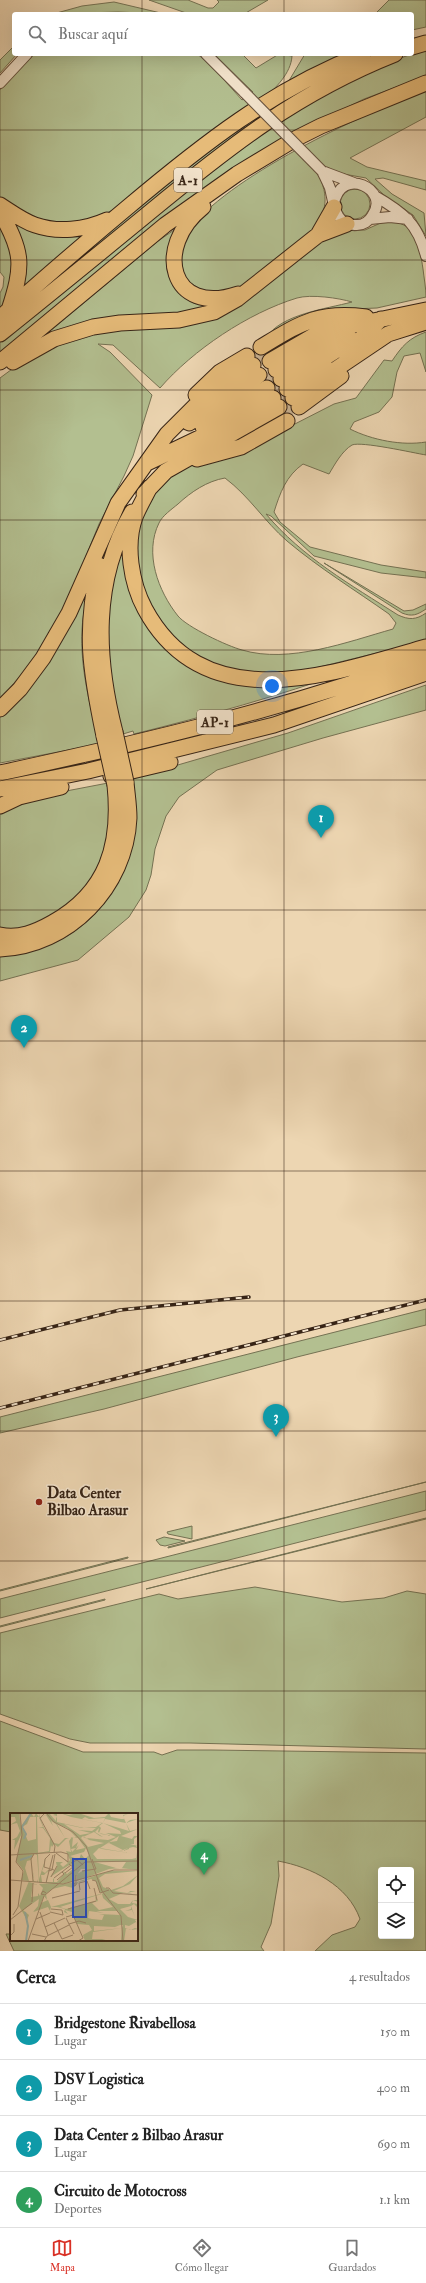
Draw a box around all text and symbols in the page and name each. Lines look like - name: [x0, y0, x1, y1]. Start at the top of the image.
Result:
- search box: [12, 12, 414, 56]
- icon: search: [26, 23, 48, 45]
- text: Buscar aquí: [58, 25, 127, 44]
- road number: A-1: [174, 168, 202, 192]
- your location: [262, 676, 282, 696]
- road number: AP-1: [197, 710, 233, 734]
- pin: 1: [308, 805, 334, 838]
- pin: 2: [11, 1015, 37, 1048]
- pin: 3: [263, 1404, 289, 1437]
- place label: Data Center Bilbao Arasur: [47, 1484, 129, 1520]
- marker: Data Center Bilbao Arasur: [34, 1497, 44, 1507]
- inset map: [10, 1813, 138, 1941]
- pin: 4: [191, 1842, 217, 1875]
- map controls: [378, 1867, 414, 1939]
- button: locate: [378, 1867, 414, 1903]
- button: layers: [378, 1903, 414, 1939]
- text: Cerca: [16, 1967, 56, 1988]
- text: 4 resultados: [349, 1969, 410, 1985]
- text: Bridgestone Rivabellosa: [54, 2014, 196, 2033]
- text: 1: [27, 2024, 31, 2040]
- text: 150 m: [380, 2024, 410, 2040]
- text: Lugar: [54, 2033, 87, 2049]
- text: DSV Logistica: [54, 2070, 144, 2089]
- text: 2: [26, 2080, 32, 2096]
- text: 400 m: [377, 2080, 410, 2096]
- text: Lugar: [54, 2089, 87, 2105]
- text: Data Center 2 Bilbao Arasur: [54, 2126, 223, 2145]
- text: 3: [27, 2136, 32, 2152]
- text: 690 m: [377, 2136, 410, 2152]
- text: Lugar: [54, 2145, 87, 2161]
- text: Circuito de Motocross: [54, 2182, 187, 2201]
- text: 4: [25, 2192, 33, 2208]
- text: 1.1 km: [379, 2192, 410, 2208]
- text: Deportes: [54, 2201, 102, 2217]
- tab: Mapa: [50, 2237, 75, 2274]
- tab: Cómo llegar: [175, 2237, 228, 2274]
- tab: Guardados: [328, 2237, 376, 2274]

